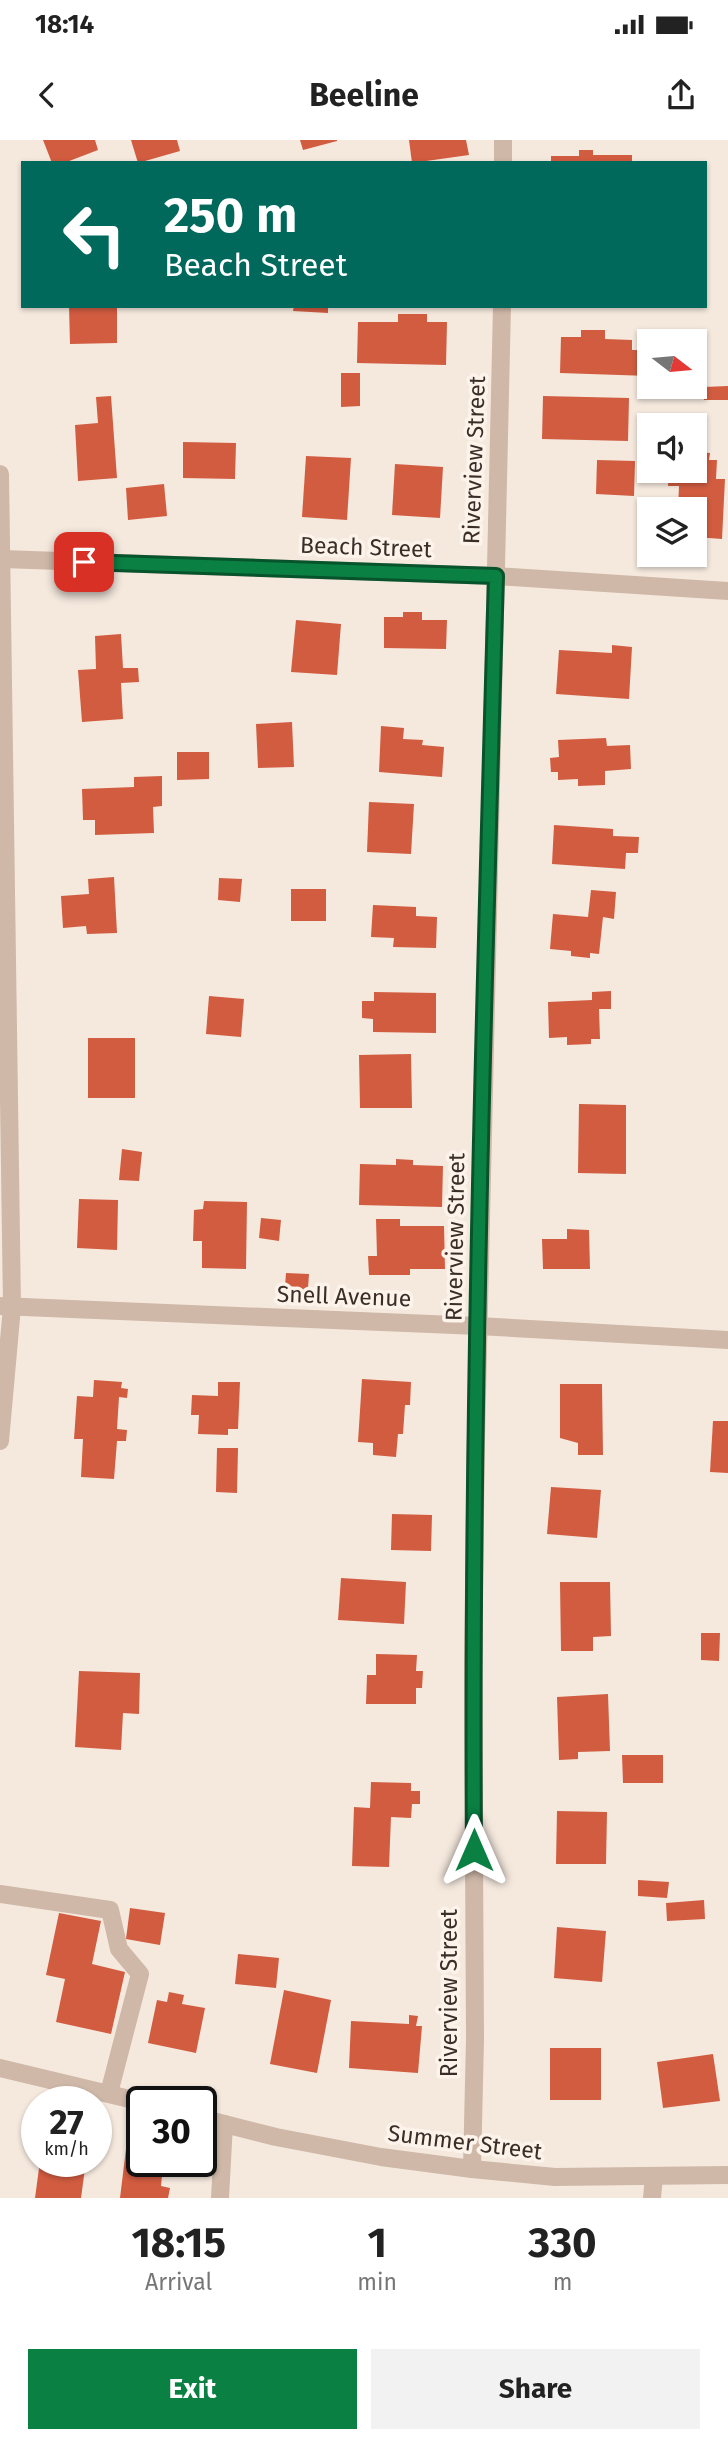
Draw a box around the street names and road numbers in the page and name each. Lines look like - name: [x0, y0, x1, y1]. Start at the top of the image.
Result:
- street label: Riverview Street: [457, 375, 491, 545]
- street label: Beach Street: [300, 531, 433, 563]
- street label: Riverview Street: [440, 1152, 470, 1321]
- street label: Snell Avenue: [276, 1280, 412, 1312]
- street label: Riverview Street: [435, 1908, 463, 2077]
- street label: Summer Street: [386, 2119, 544, 2165]

